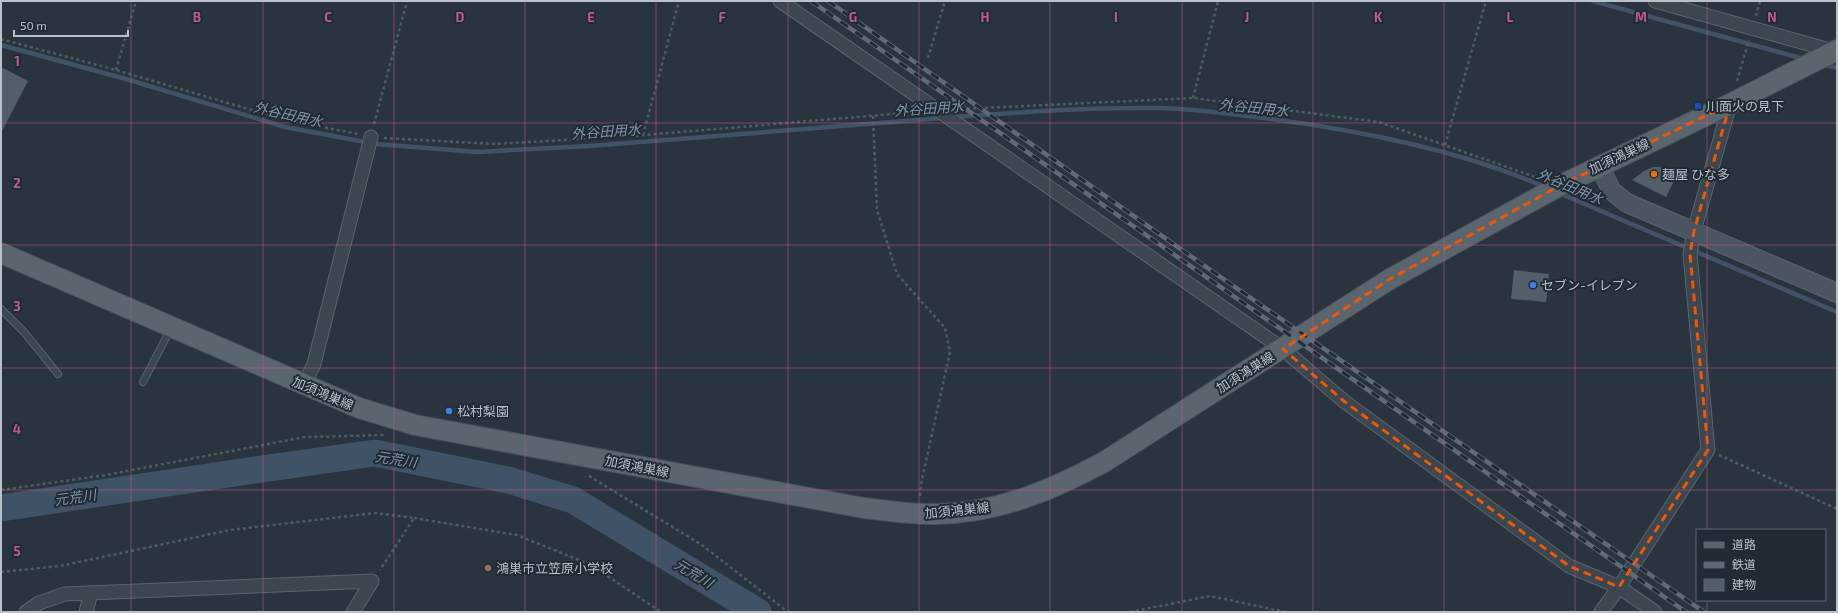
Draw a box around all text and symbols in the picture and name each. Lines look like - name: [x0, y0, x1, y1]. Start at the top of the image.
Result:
- text: B: [193, 9, 201, 25]
- text: C: [324, 9, 332, 25]
- text: D: [456, 9, 465, 25]
- text: E: [587, 9, 595, 25]
- text: F: [718, 9, 726, 25]
- text: G: [849, 9, 857, 25]
- text: H: [981, 9, 990, 25]
- text: I: [1114, 9, 1118, 25]
- text: J: [1245, 9, 1249, 25]
- text: K: [1374, 9, 1383, 25]
- text: L: [1507, 9, 1514, 25]
- text: M: [1635, 9, 1647, 25]
- text: N: [1767, 9, 1777, 25]
- scale bar: [14, 12, 128, 38]
- text: 50 m: [20, 18, 47, 32]
- text: 1: [14, 53, 20, 69]
- water label: 外谷田用水: [1218, 95, 1292, 119]
- water label: 外谷田用水: [893, 97, 967, 119]
- water label: 外谷田用水: [252, 98, 326, 131]
- place label: 川面火の見下: [1706, 98, 1784, 114]
- marker: 川面火の見下: [1693, 101, 1703, 111]
- water label: 外谷田用水: [570, 120, 644, 142]
- street label: 加須鴻巣線: [1586, 135, 1652, 177]
- water label: 外谷田用水: [1534, 165, 1607, 208]
- place label: 麺屋 ひな多: [1662, 166, 1730, 182]
- marker: 麺屋 ひな多: [1649, 169, 1659, 179]
- text: 2: [13, 175, 21, 191]
- place label: セブン-イレブン: [1541, 277, 1638, 293]
- marker: セブン-イレブン: [1528, 280, 1538, 290]
- text: 3: [13, 298, 21, 314]
- street label: 加須鴻巣線: [1213, 348, 1277, 396]
- street label: 加須鴻巣線: [290, 373, 356, 413]
- place label: 松村梨園: [457, 403, 509, 419]
- marker: 松村梨園: [444, 406, 454, 416]
- text: 4: [13, 421, 21, 437]
- water label: 元荒川: [374, 447, 420, 471]
- street label: 加須鴻巣線: [604, 452, 670, 480]
- water label: 元荒川: [53, 485, 99, 508]
- street label: 加須鴻巣線: [924, 499, 990, 521]
- legend: [1696, 529, 1826, 601]
- text: 道路: [1732, 537, 1756, 551]
- text: 5: [13, 543, 21, 559]
- water label: 元荒川: [672, 555, 718, 592]
- text: 鉄道: [1732, 557, 1756, 571]
- place label: 鴻巣市立笠原小学校: [496, 560, 613, 576]
- marker: 鴻巣市立笠原小学校: [483, 563, 493, 573]
- text: 建物: [1732, 577, 1756, 591]

